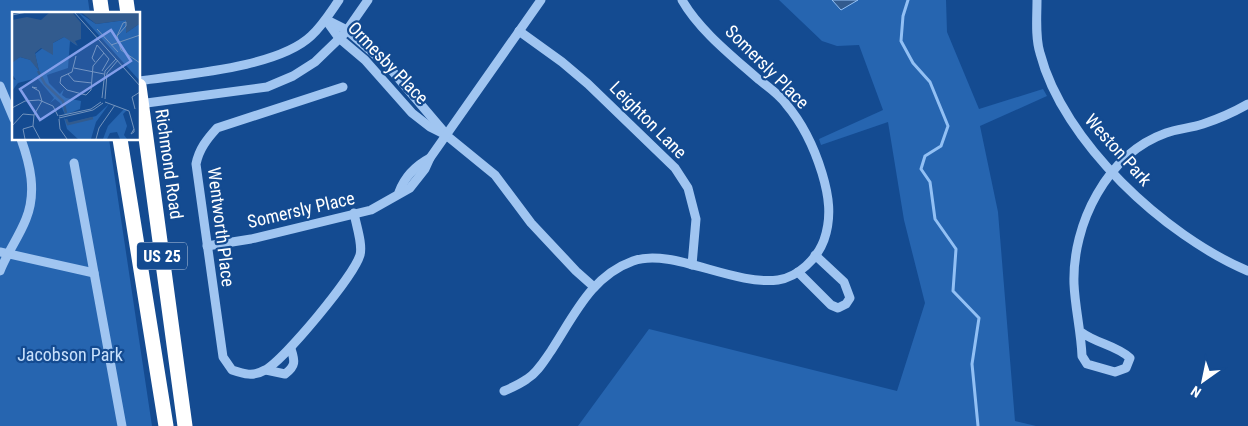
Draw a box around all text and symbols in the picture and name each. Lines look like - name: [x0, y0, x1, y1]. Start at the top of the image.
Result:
- inset map: [12, 12, 140, 140]
- street label: Ormesby Place: [344, 17, 433, 108]
- street label: Somersly Place: [721, 21, 813, 113]
- street label: Leighton Lane: [606, 77, 691, 162]
- street label: Richmond Road: [151, 107, 188, 220]
- street label: Weston Park: [1081, 109, 1156, 190]
- street label: Wentworth Place: [204, 166, 239, 288]
- street label: Somersly Place: [245, 187, 356, 232]
- road number: US 25: [137, 242, 187, 270]
- park label: Jacobson Park: [17, 344, 123, 365]
- north arrow: [1178, 356, 1228, 406]
- text: N: [1188, 383, 1204, 401]

